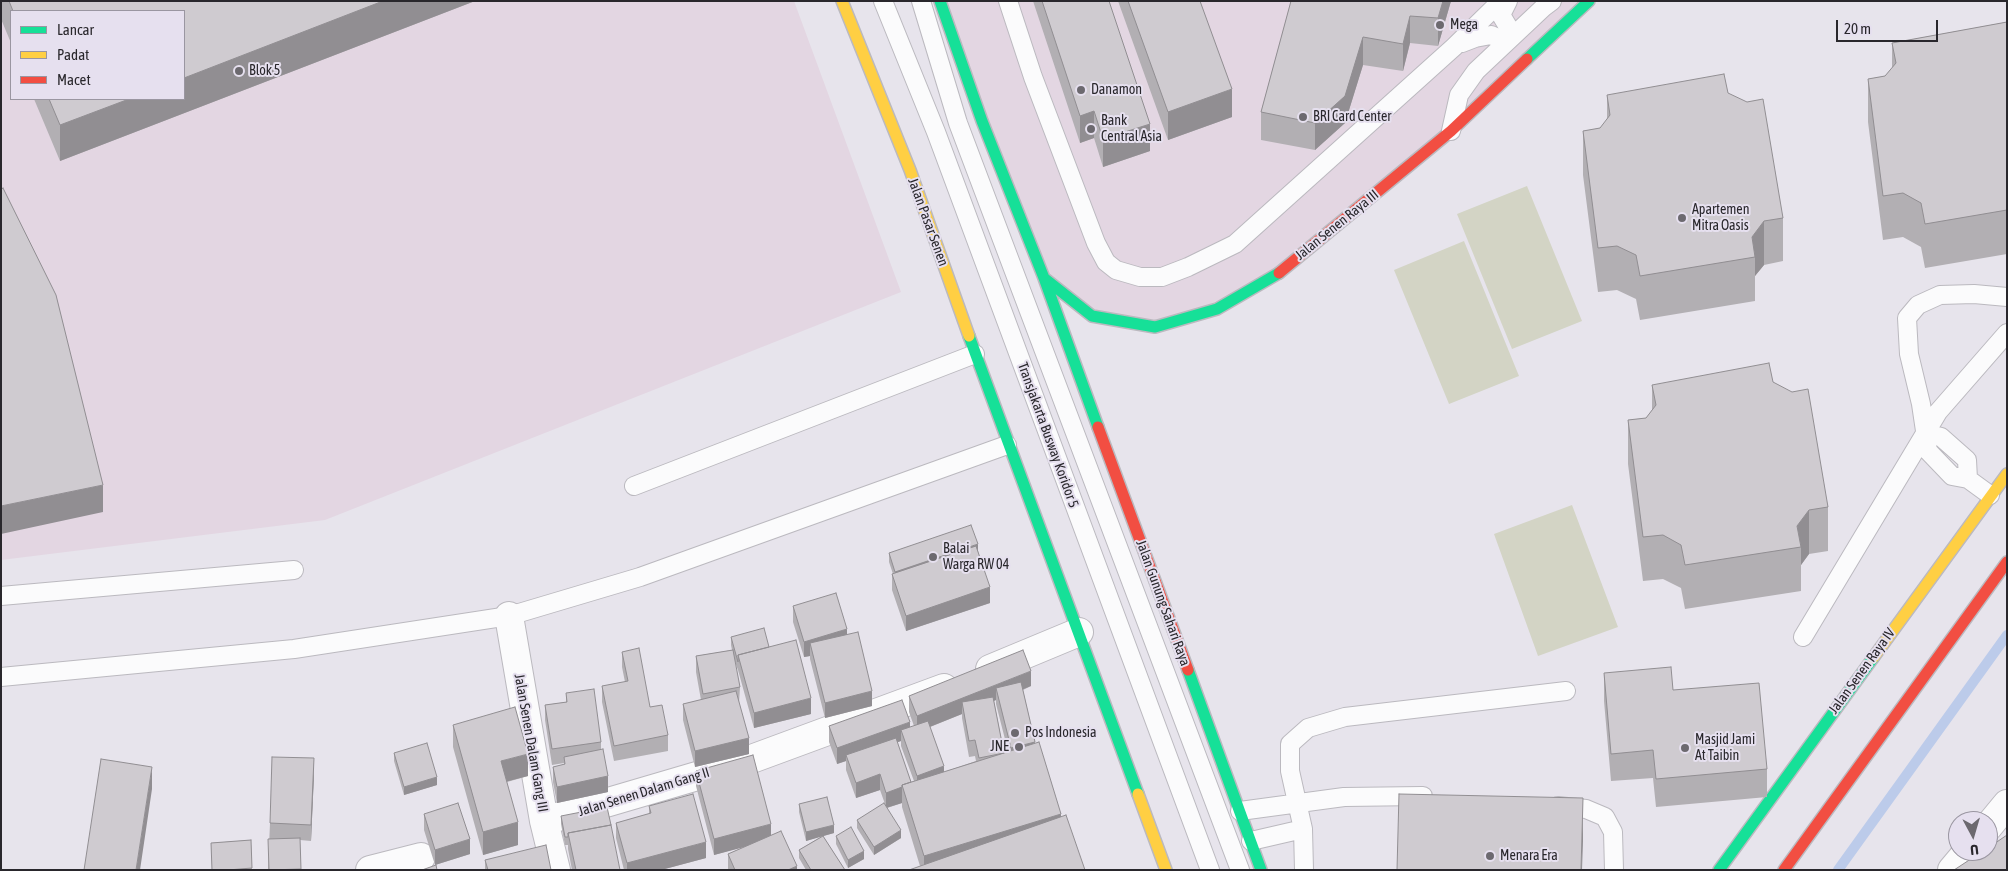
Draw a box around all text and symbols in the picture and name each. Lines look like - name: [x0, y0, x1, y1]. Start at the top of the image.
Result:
- legend: [10, 10, 185, 100]
- scale bar: [1838, 10, 1940, 42]
- place label: Mega: [1450, 17, 1478, 33]
- marker: Mega: [1434, 19, 1446, 31]
- text: 20 m: [1844, 20, 1871, 37]
- text: Lancar: [57, 21, 94, 38]
- text: Padat: [57, 46, 89, 63]
- place label: Blok 5: [249, 63, 280, 79]
- marker: Blok 5: [233, 65, 245, 77]
- text: Macet: [57, 71, 91, 88]
- place label: Danamon: [1091, 82, 1142, 98]
- marker: Danamon: [1075, 84, 1087, 96]
- place label: BRI Card Center: [1313, 109, 1391, 125]
- marker: BRI Card Center: [1297, 111, 1309, 123]
- place label: Bank Central Asia: [1101, 113, 1162, 146]
- marker: Bank Central Asia: [1085, 123, 1097, 135]
- street label: Jalan Pasar Senen: [904, 176, 952, 268]
- street label: Jalan Senen Raya III: [1292, 186, 1382, 264]
- place label: Apartemen Mitra Oasis: [1692, 202, 1749, 234]
- marker: Apartemen Mitra Oasis: [1676, 212, 1688, 224]
- street label: Transjakarta Busway Koridor 5: [1014, 360, 1082, 510]
- street label: Jalan Gunung Sahari Raya: [1132, 538, 1194, 668]
- place label: Balai Warga RW 04: [943, 541, 1009, 574]
- marker: Balai Warga RW 04: [927, 551, 939, 563]
- street label: Jalan Senen Raya IV: [1825, 625, 1899, 717]
- street label: Jalan Senen Dalam Gang III: [511, 673, 551, 813]
- place label: Pos Indonesia: [1025, 725, 1097, 741]
- marker: Pos Indonesia: [1009, 727, 1021, 739]
- place label: Masjid Jami At Taibin: [1695, 732, 1755, 764]
- place label: JNE: [990, 739, 1009, 755]
- marker: JNE: [1013, 741, 1025, 753]
- marker: Masjid Jami At Taibin: [1679, 742, 1691, 754]
- street label: Jalan Senen Dalam Gang II: [576, 764, 712, 820]
- north arrow: [1948, 811, 1998, 861]
- text: U: [1970, 842, 1979, 858]
- place label: Menara Era: [1500, 848, 1558, 864]
- marker: Menara Era: [1484, 850, 1496, 862]

